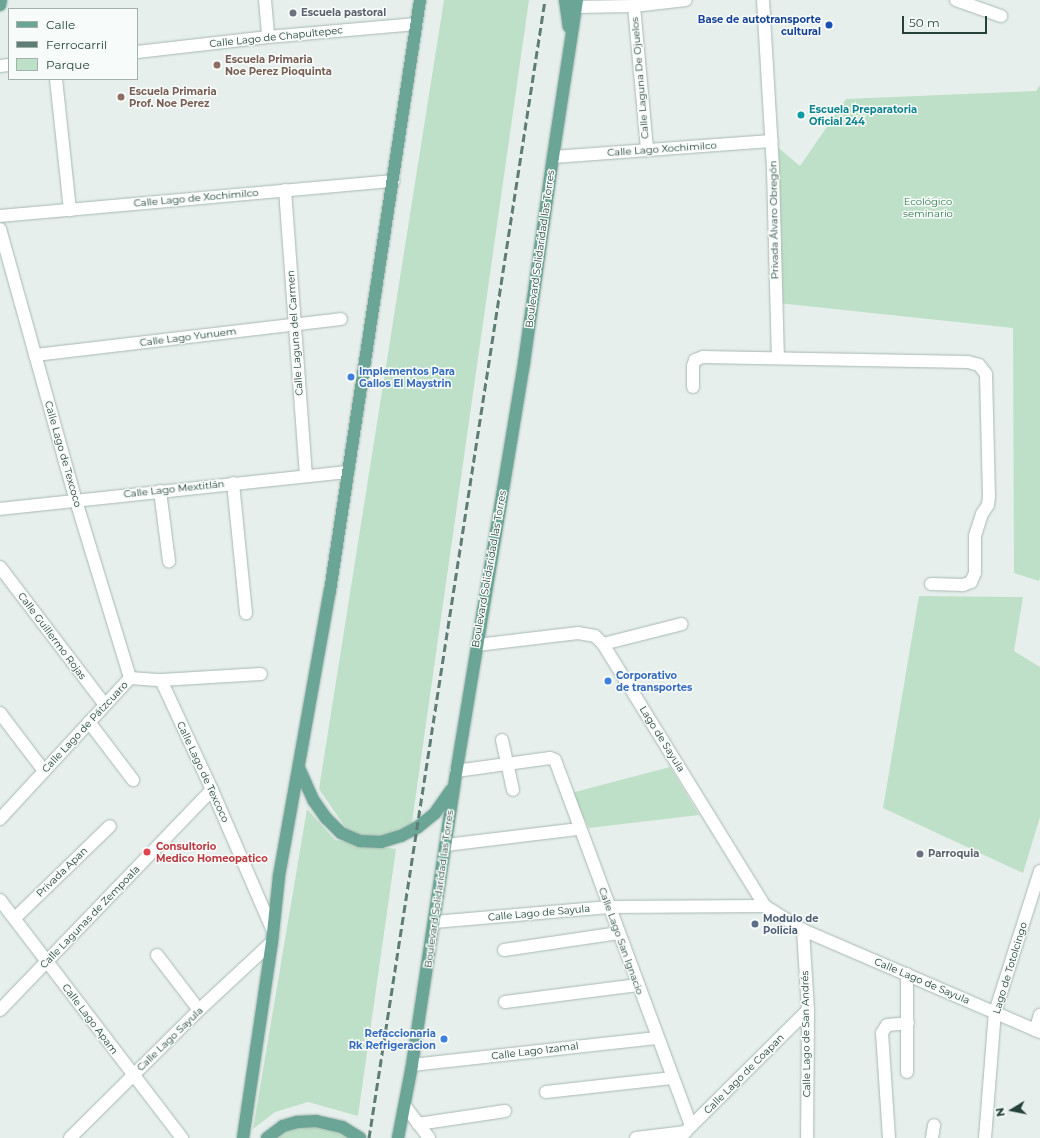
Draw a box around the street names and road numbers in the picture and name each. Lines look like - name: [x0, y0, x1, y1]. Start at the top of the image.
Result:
- street label: Calle Laguna De Ojuelos: [629, 17, 651, 139]
- street label: Calle Lago de Chapultepec: [209, 24, 343, 50]
- street label: Calle Lago Xochimilco: [607, 139, 717, 159]
- street label: Privada Álvaro Obregón: [767, 161, 781, 279]
- street label: Boulevard Solidaridad las Torres: [523, 169, 557, 329]
- street label: Calle Lago de Xochimilco: [133, 187, 259, 209]
- street label: Calle Laguna del Carmen: [285, 270, 305, 396]
- street label: Calle Lago Yunuem: [139, 325, 237, 349]
- street label: Calle Lago de Texcoco: [42, 400, 84, 508]
- street label: Calle Lago Mextitlán: [123, 478, 225, 500]
- street label: Boulevard Solidaridad las Torres: [469, 490, 509, 648]
- street label: Calle Guillermo Rojas: [15, 590, 89, 682]
- street label: Calle Lago de Pátzcuaro: [40, 679, 130, 775]
- street label: Lago de Sayula: [637, 704, 687, 774]
- street label: Calle Lago de Texcoco: [174, 720, 232, 824]
- street label: Boulevard Solidaridad las Torres: [422, 809, 456, 969]
- street label: Privada Apan: [34, 845, 90, 899]
- street label: Calle Lagunas de Zempoala: [38, 863, 142, 971]
- street label: Calle Lago San Ignacio: [596, 886, 646, 996]
- street label: Calle Lago de Sayula: [487, 903, 591, 923]
- street label: Lago de Totolcingo: [990, 921, 1030, 1015]
- street label: Calle Lago de Sayula: [872, 955, 972, 1007]
- street label: Calle Lago de San Andrés: [799, 970, 813, 1098]
- street label: Calle Lago Apam: [60, 981, 120, 1057]
- street label: Calle Lago Sayula: [135, 1004, 205, 1074]
- street label: Calle Lago de Coapan: [701, 1031, 787, 1117]
- street label: Calle Lago Izamal: [491, 1040, 579, 1062]

